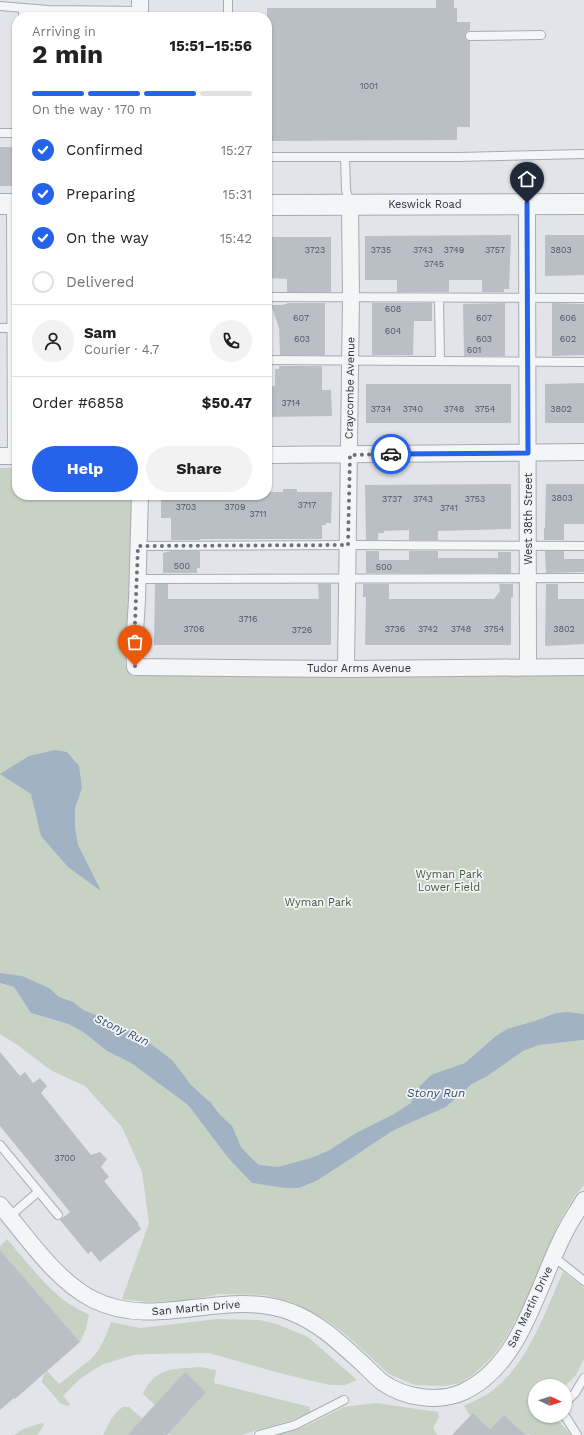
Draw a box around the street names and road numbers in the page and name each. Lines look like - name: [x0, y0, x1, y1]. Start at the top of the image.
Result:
- street label: Keswick Road: [388, 198, 462, 211]
- street label: Craycombe Avenue: [343, 337, 357, 439]
- street label: West 38th Street: [522, 473, 535, 565]
- street label: Tudor Arms Avenue: [307, 662, 411, 675]
- street label: San Martin Drive: [505, 1264, 555, 1350]
- street label: San Martin Drive: [151, 1298, 241, 1318]

